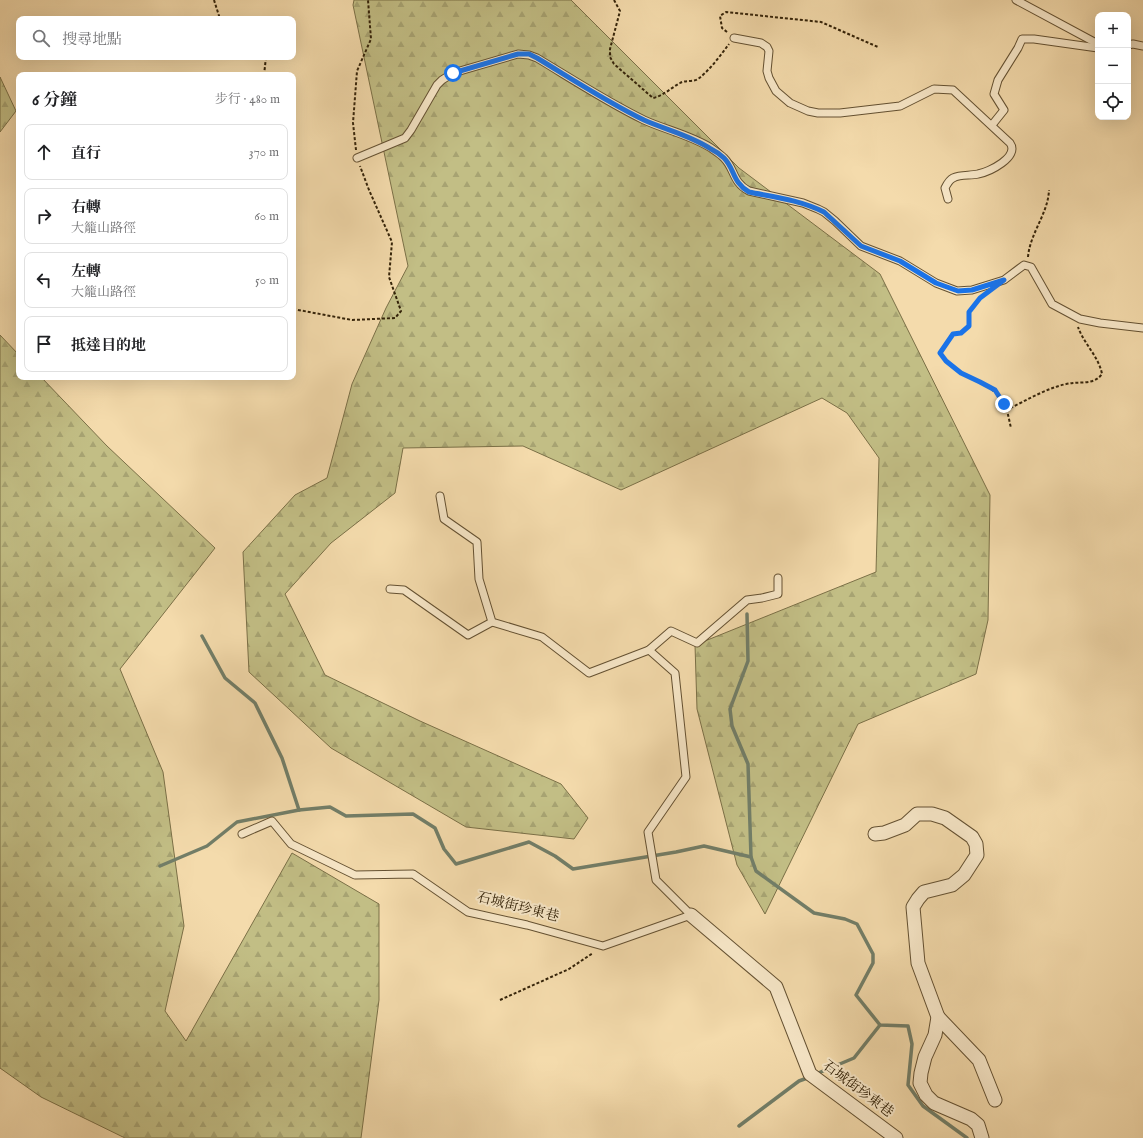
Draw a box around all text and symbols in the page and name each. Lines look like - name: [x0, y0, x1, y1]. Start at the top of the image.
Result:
- map controls: [1095, 12, 1131, 120]
- button: +: [1095, 12, 1131, 48]
- search box: [16, 16, 296, 60]
- icon: search: [30, 27, 52, 49]
- text: 搜尋地點: [62, 30, 122, 49]
- button: −: [1095, 48, 1131, 84]
- route start: [444, 64, 462, 82]
- button: locate: [1095, 84, 1131, 120]
- text: 6 分鐘: [32, 90, 77, 111]
- text: 步行 · 480 m: [215, 91, 280, 108]
- icon: ahead: [33, 141, 55, 163]
- text: 直行: [71, 144, 101, 163]
- text: 370 m: [249, 144, 279, 161]
- text: 右轉: [71, 198, 101, 217]
- icon: right: [33, 205, 55, 227]
- text: 60 m: [254, 208, 279, 225]
- text: 大籠山路徑: [71, 220, 136, 237]
- text: 左轉: [71, 262, 101, 281]
- icon: left: [33, 269, 55, 291]
- text: 50 m: [255, 272, 279, 289]
- text: 大籠山路徑: [71, 284, 136, 301]
- icon: arrive: [33, 333, 55, 355]
- text: 抵達目的地: [71, 336, 146, 355]
- route end: [995, 395, 1013, 413]
- street label: 石城街珍東巷: [475, 888, 561, 926]
- street label: 石城街珍東巷: [819, 1057, 897, 1121]

